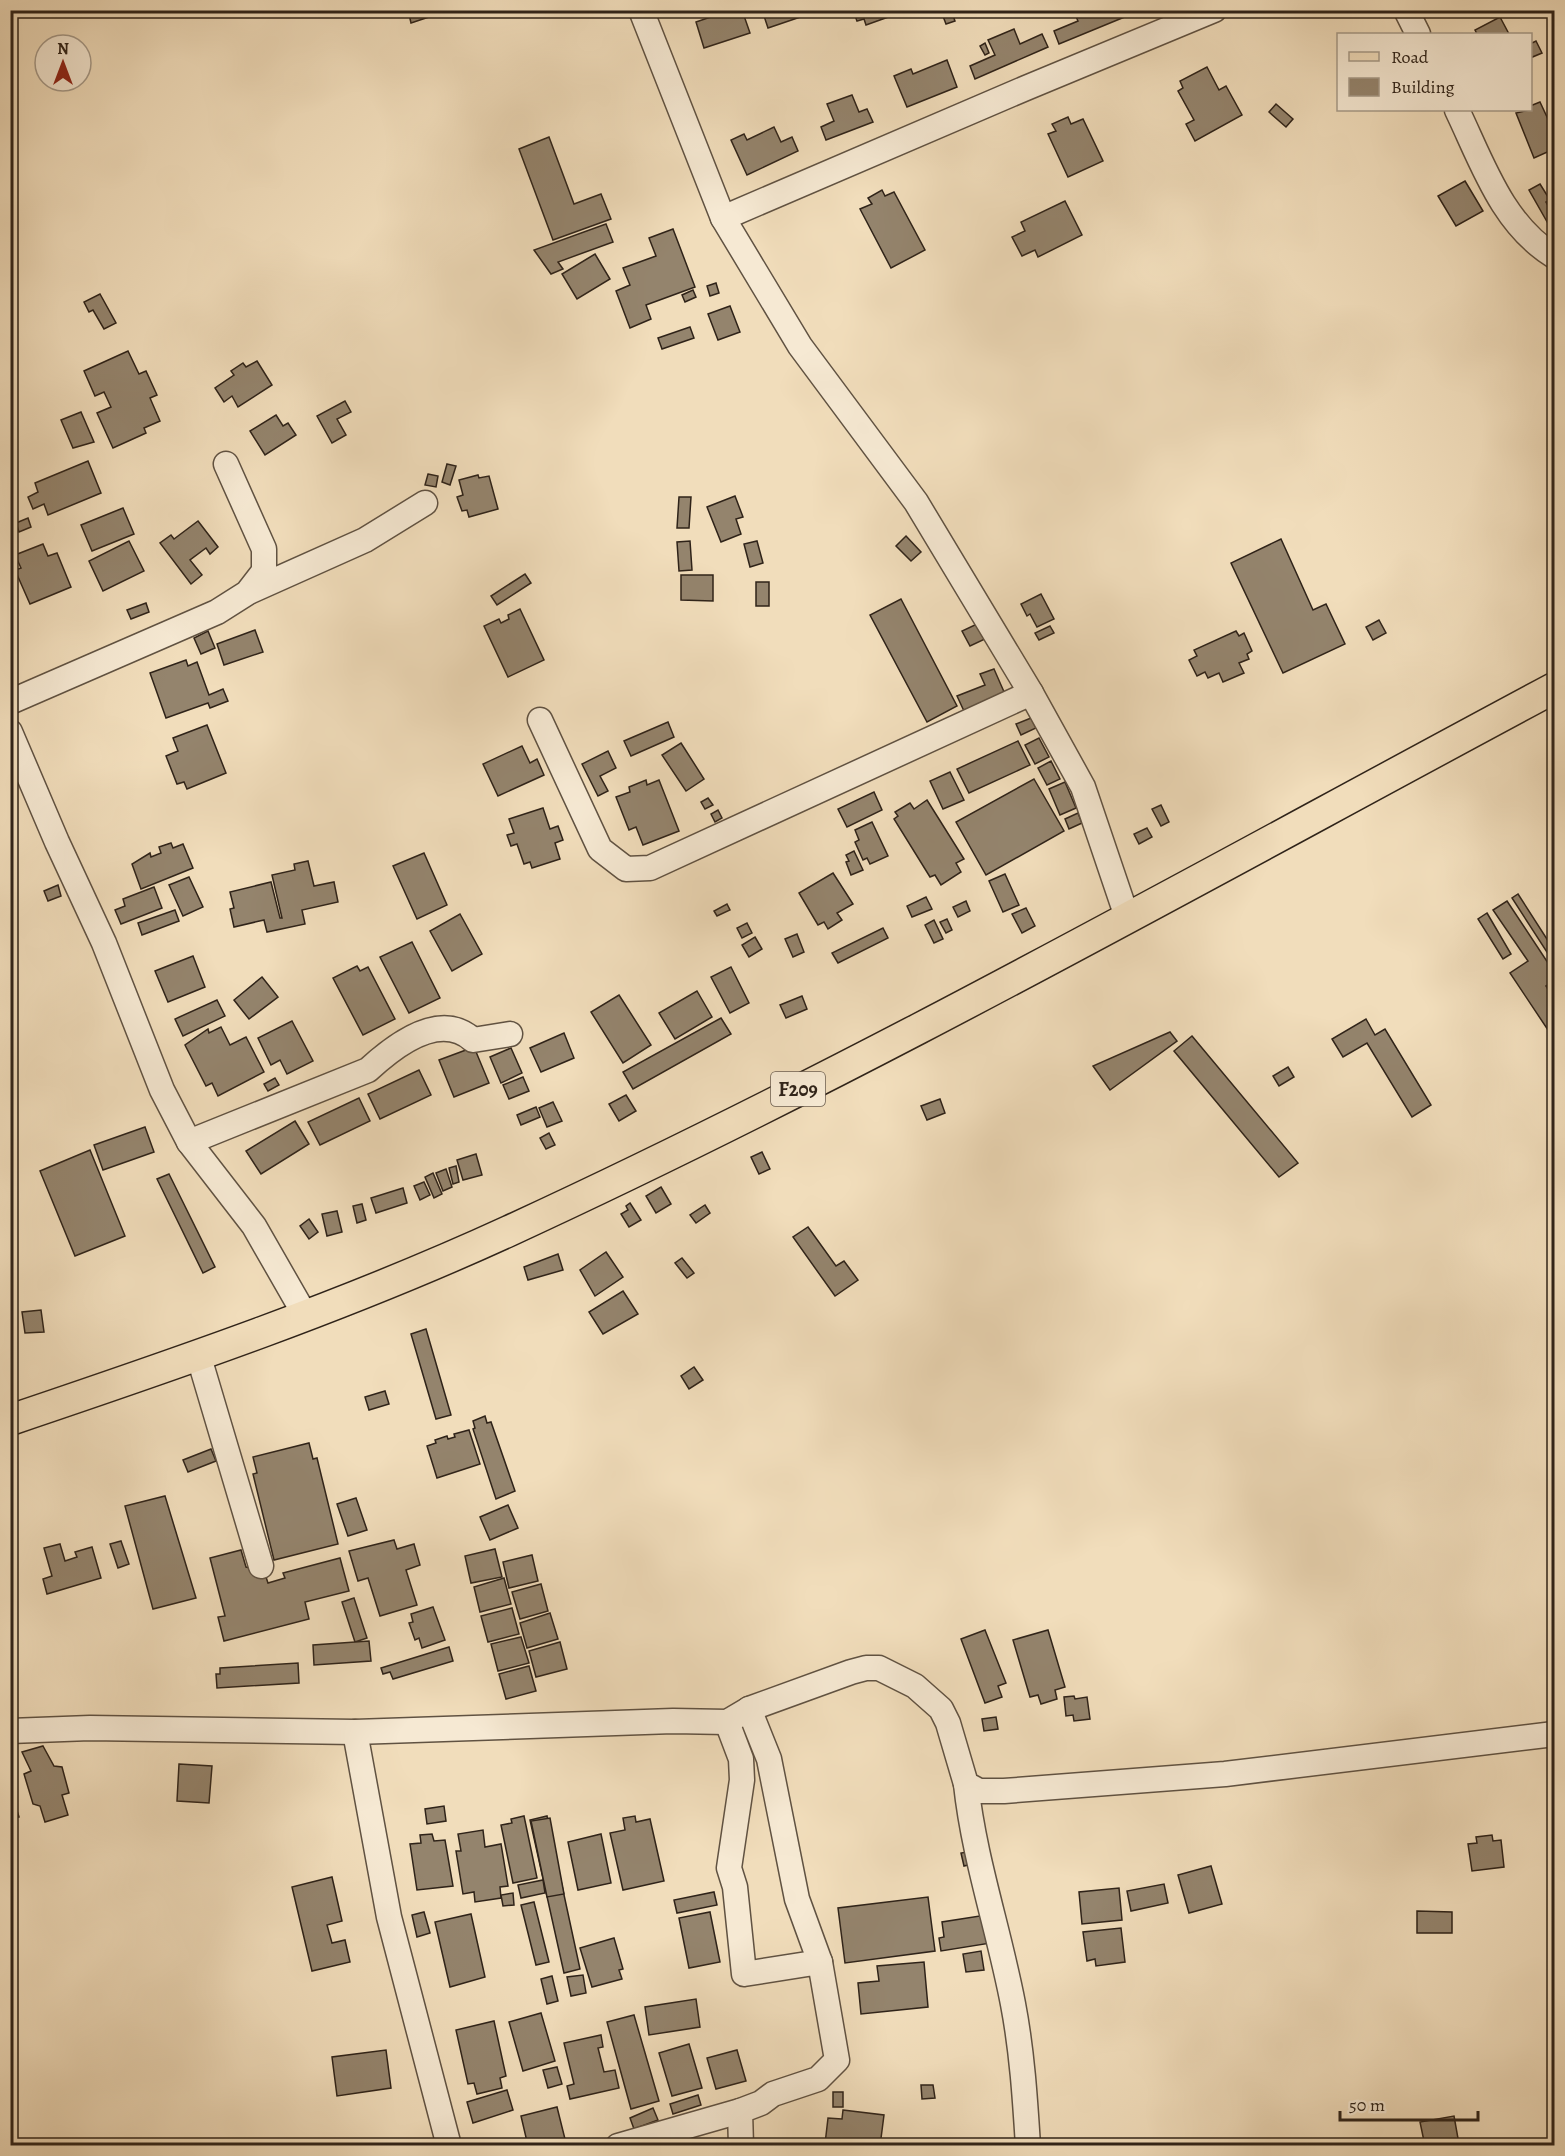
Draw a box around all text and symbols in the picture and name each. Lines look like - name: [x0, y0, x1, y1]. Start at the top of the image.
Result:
- north arrow: [33, 33, 93, 93]
- legend: [1337, 33, 1532, 111]
- text: N: [57, 38, 69, 60]
- text: Road: [1391, 45, 1429, 69]
- text: Building: [1391, 75, 1455, 99]
- road number: F209: [771, 1072, 825, 1106]
- scale bar: [1340, 2084, 1478, 2122]
- text: 50 m: [1349, 2093, 1385, 2117]

